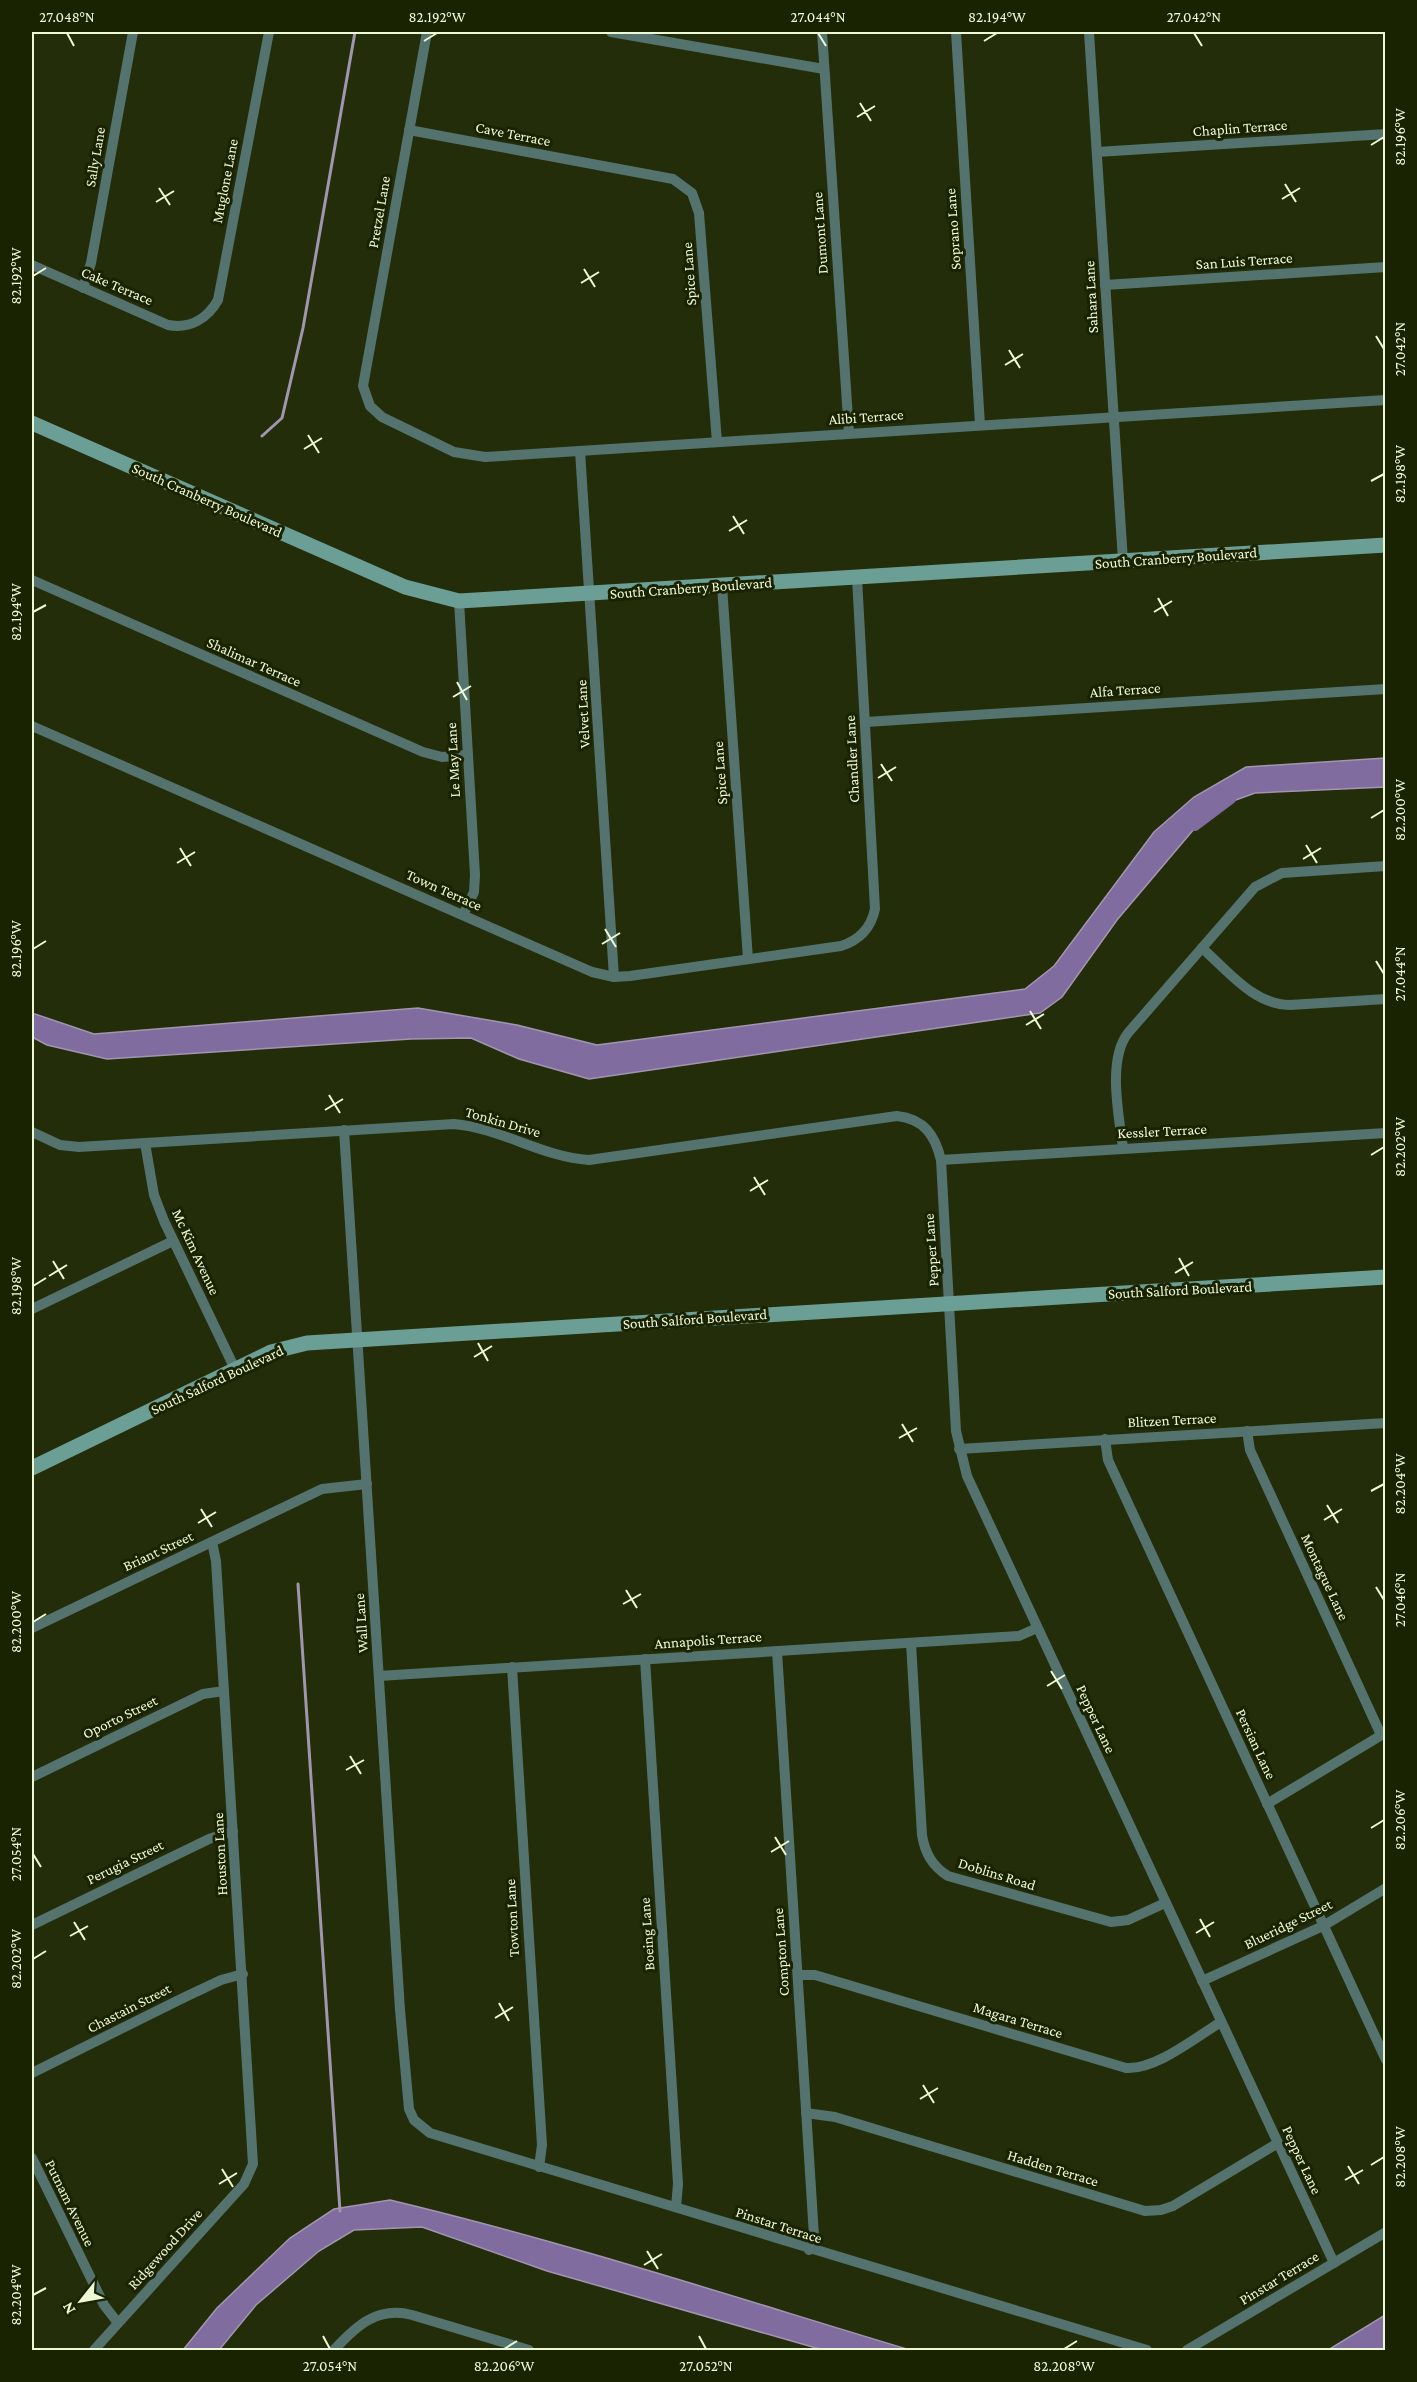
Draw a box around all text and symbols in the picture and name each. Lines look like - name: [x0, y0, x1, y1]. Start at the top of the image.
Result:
- text: 27.048°N: [39, 9, 95, 25]
- text: 82.192°W: [408, 9, 466, 25]
- text: 27.044°N: [790, 9, 846, 25]
- text: 82.194°W: [968, 9, 1026, 25]
- text: 27.042°N: [1167, 9, 1221, 25]
- text: 82.196°W: [1392, 108, 1408, 166]
- street label: Chaplin Terrace: [1192, 117, 1288, 140]
- street label: Cave Terrace: [474, 119, 552, 149]
- street label: Sally Lane: [82, 125, 109, 188]
- street label: Muglone Lane: [209, 137, 242, 225]
- street label: Pretzel Lane: [365, 174, 393, 249]
- street label: Soprano Lane: [942, 187, 965, 270]
- street label: Dumont Lane: [809, 191, 831, 275]
- street label: Spice Lane: [679, 241, 700, 306]
- text: 82.192°W: [8, 247, 24, 305]
- street label: San Luis Terrace: [1195, 250, 1293, 272]
- street label: Sahara Lane: [1081, 260, 1101, 334]
- street label: Cake Terrace: [79, 264, 156, 308]
- text: 27.042°N: [1392, 322, 1408, 376]
- street label: Alibi Terrace: [828, 406, 904, 428]
- text: 82.198°W: [1392, 445, 1408, 503]
- street label: South Cranberry Boulevard: [129, 460, 285, 541]
- street label: South Cranberry Boulevard: [1094, 544, 1258, 573]
- street label: South Cranberry Boulevard: [609, 574, 773, 603]
- text: 82.194°W: [8, 583, 24, 641]
- street label: Shalimar Terrace: [204, 634, 304, 690]
- street label: Velvet Lane: [573, 679, 593, 749]
- street label: Alfa Terrace: [1089, 680, 1161, 700]
- street label: Chandler Lane: [842, 714, 862, 803]
- street label: Le May Lane: [443, 722, 464, 798]
- street label: Spice Lane: [710, 740, 731, 805]
- text: 82.200°W: [1392, 779, 1408, 841]
- street label: Town Terrace: [404, 866, 485, 914]
- text: 82.196°W: [8, 920, 24, 978]
- text: 27.044°N: [1392, 946, 1408, 1002]
- street label: Tonkin Drive: [463, 1104, 543, 1141]
- text: 82.202°W: [1392, 1117, 1408, 1177]
- street label: Kessler Terrace: [1117, 1121, 1208, 1141]
- street label: Mc Kim Avenue: [169, 1206, 223, 1298]
- street label: Pepper Lane: [920, 1212, 943, 1287]
- text: 82.198°W: [8, 1257, 24, 1315]
- street label: South Salford Boulevard: [1107, 1278, 1253, 1302]
- street label: South Salford Boulevard: [622, 1306, 768, 1332]
- street label: South Salford Boulevard: [148, 1342, 286, 1418]
- street label: Blitzen Terrace: [1127, 1410, 1217, 1430]
- text: 82.204°W: [1392, 1453, 1408, 1514]
- street label: Briant Street: [120, 1527, 196, 1574]
- street label: Montague Lane: [1297, 1531, 1352, 1624]
- text: 27.046°N: [1392, 1573, 1408, 1627]
- text: 82.200°W: [8, 1591, 24, 1653]
- street label: Wall Lane: [351, 1592, 371, 1653]
- street label: Annapolis Terrace: [654, 1628, 763, 1653]
- street label: Pepper Lane: [1072, 1682, 1119, 1756]
- street label: Oporto Street: [80, 1692, 161, 1743]
- street label: Persian Lane: [1233, 1706, 1279, 1782]
- text: 82.206°W: [1392, 1790, 1408, 1850]
- street label: Houston Lane: [210, 1812, 230, 1896]
- text: 27.054°N: [8, 1827, 24, 1881]
- street label: Perugia Street: [84, 1836, 167, 1888]
- street label: Doblins Road: [956, 1855, 1038, 1893]
- street label: Towton Lane: [502, 1878, 522, 1958]
- street label: Blueridge Street: [1242, 1895, 1336, 1953]
- street label: Boeing Lane: [636, 1896, 659, 1971]
- street label: Compton Lane: [770, 1907, 793, 1997]
- text: 82.202°W: [8, 1929, 24, 1989]
- street label: Chastain Street: [85, 1980, 174, 2036]
- street label: Magara Terrace: [971, 1999, 1065, 2042]
- street label: Pepper Lane: [1278, 2123, 1325, 2197]
- text: 82.208°W: [1392, 2126, 1408, 2188]
- street label: Hadden Terrace: [1006, 2147, 1101, 2190]
- street label: Putnam Avenue: [42, 2157, 98, 2249]
- street label: Pinstar Terrace: [734, 2204, 824, 2247]
- street label: Ridgewood Drive: [125, 2205, 206, 2293]
- street label: Pinstar Terrace: [1236, 2248, 1322, 2308]
- text: 82.204°W: [8, 2264, 24, 2325]
- north arrow: [51, 2271, 111, 2331]
- text: N: [58, 2299, 79, 2318]
- text: 27.054°N: [303, 2358, 357, 2374]
- text: 82.206°W: [474, 2358, 534, 2374]
- text: 27.052°N: [679, 2358, 733, 2374]
- text: 82.208°W: [1033, 2358, 1095, 2374]

